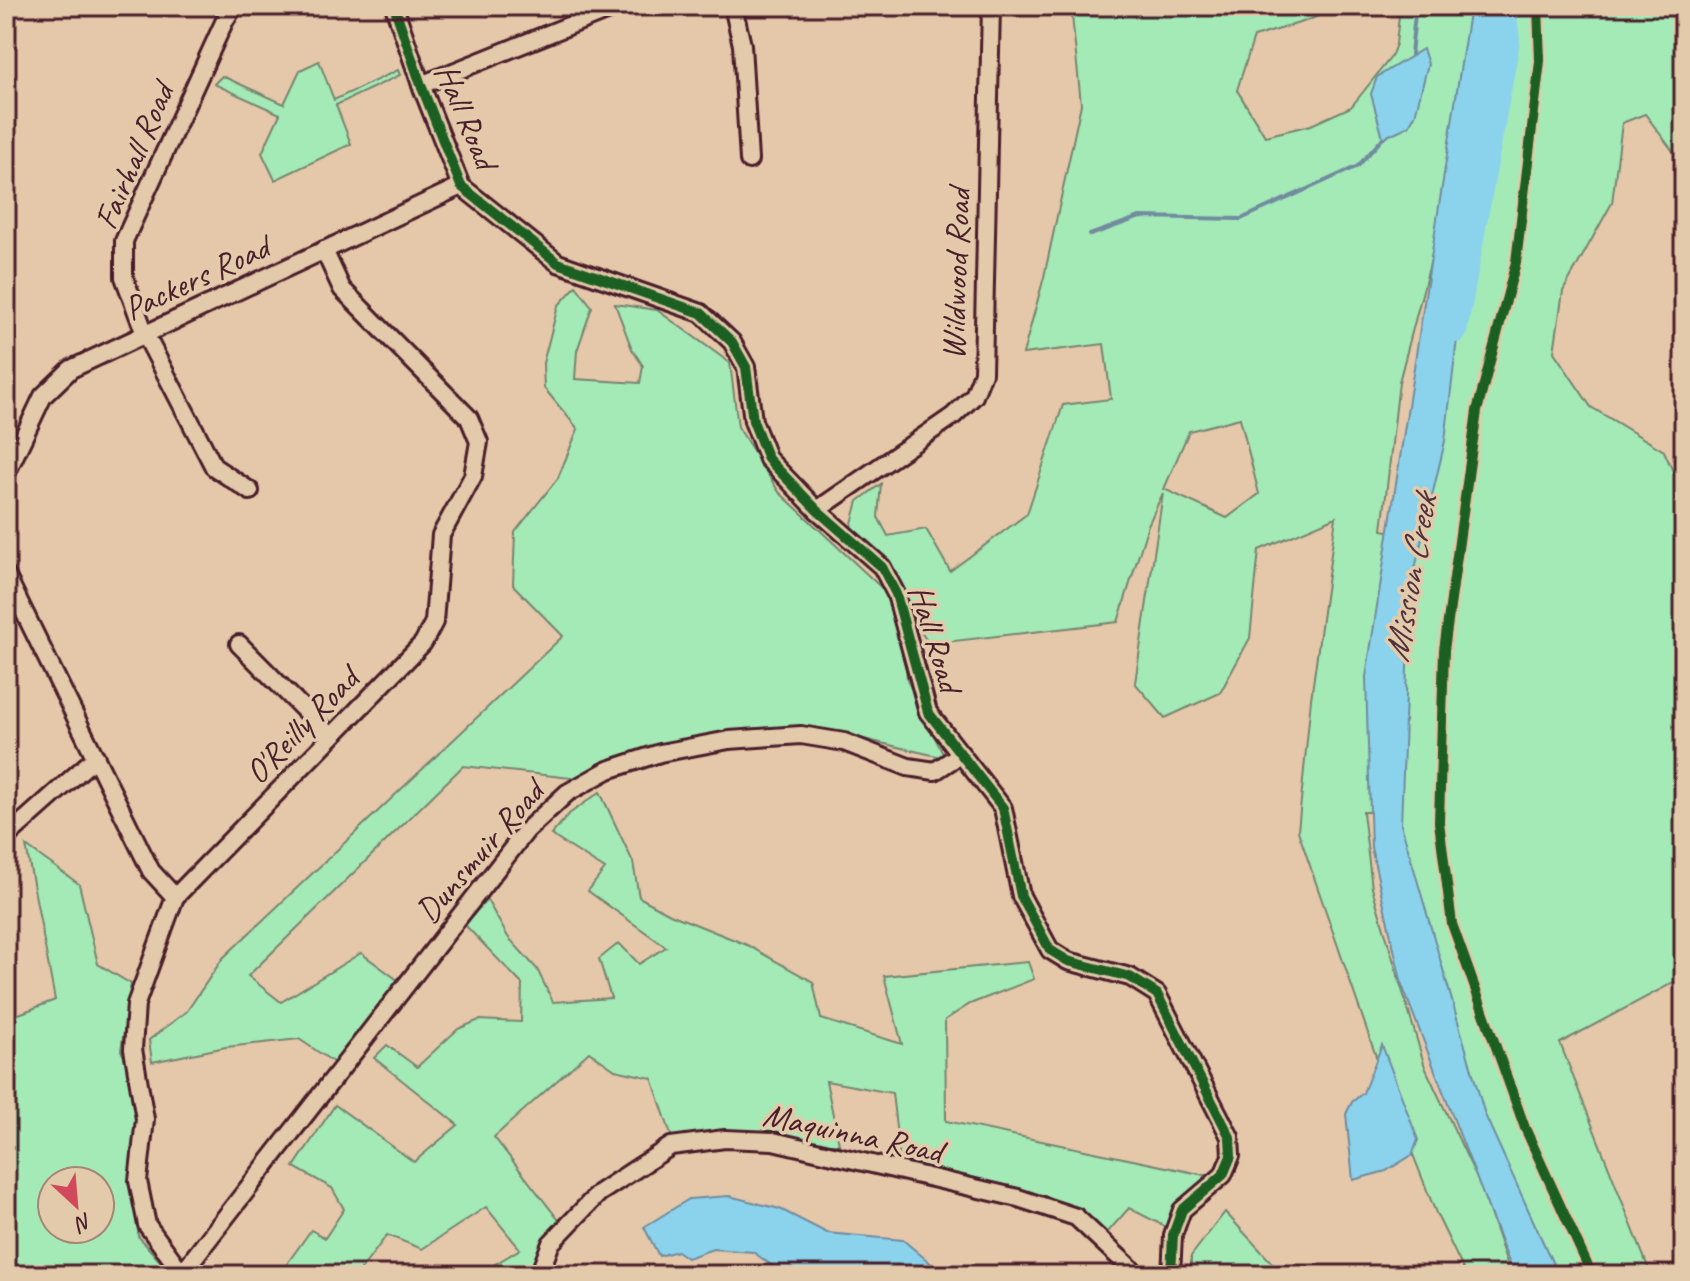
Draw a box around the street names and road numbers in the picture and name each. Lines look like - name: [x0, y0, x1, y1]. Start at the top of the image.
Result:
- street label: Hall Road: [425, 57, 510, 179]
- street label: Fairhall Road: [84, 72, 186, 235]
- street label: Wildwood Road: [931, 182, 980, 360]
- street label: Packers Road: [117, 223, 281, 330]
- street label: Hall Road: [899, 579, 974, 701]
- street label: O'Reilly Road: [235, 655, 371, 793]
- street label: Dunsmuir Road: [406, 767, 557, 931]
- street label: Maquinna Road: [759, 1093, 951, 1173]

